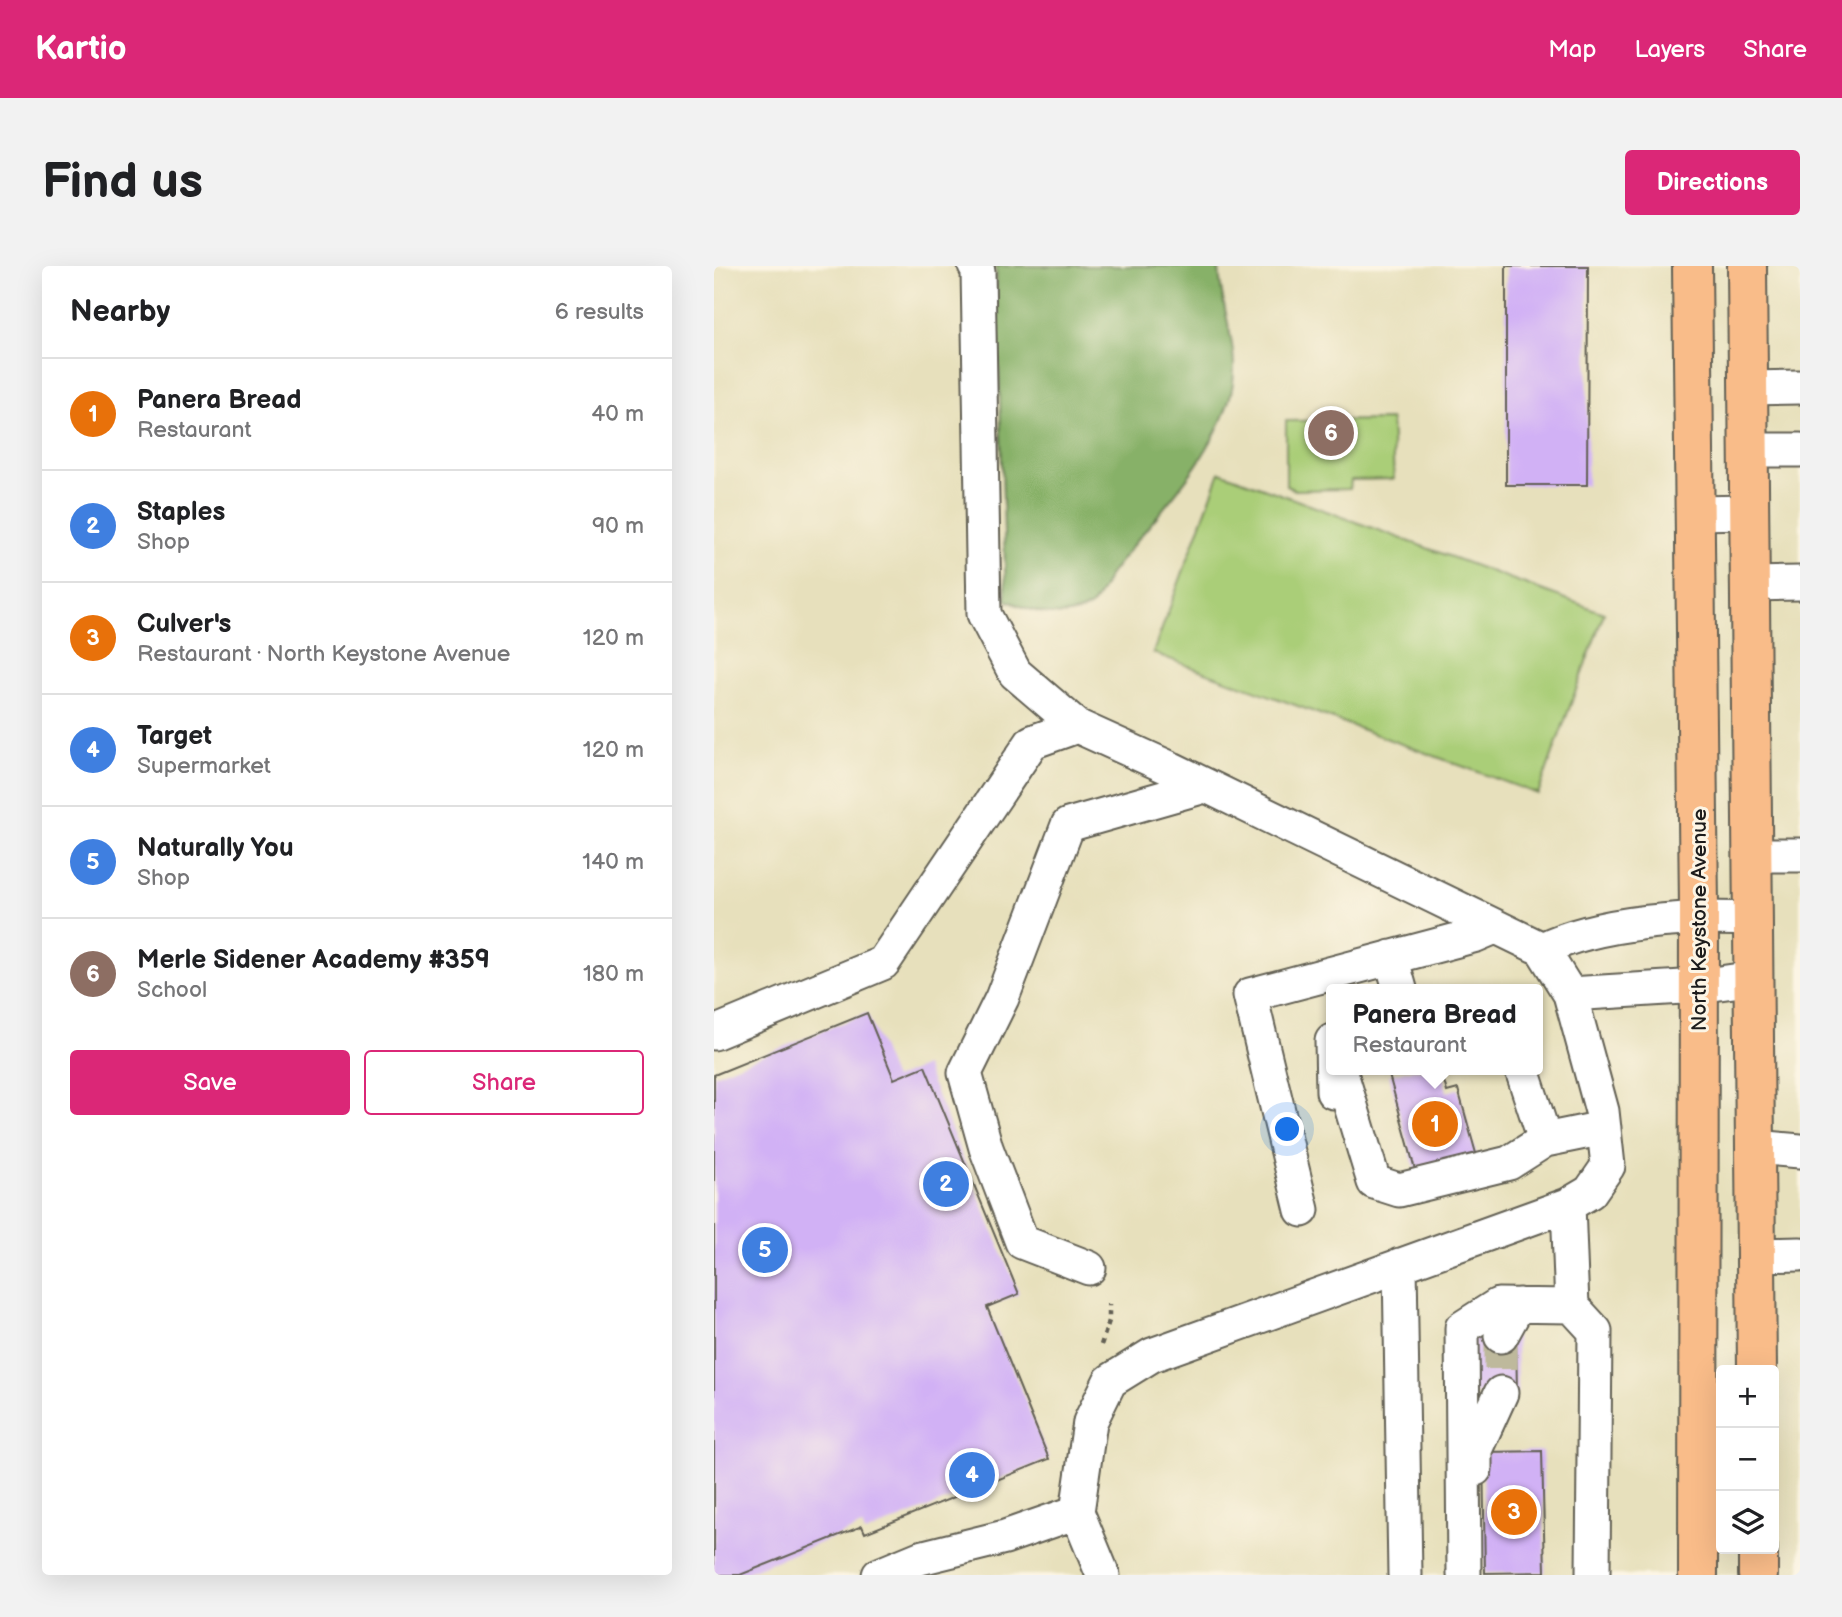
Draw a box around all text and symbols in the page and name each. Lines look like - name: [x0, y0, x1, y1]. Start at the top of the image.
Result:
- text: Kartio: [35, 29, 127, 69]
- text: Map: [1548, 35, 1596, 64]
- text: Layers: [1634, 35, 1705, 64]
- text: Share: [1743, 35, 1807, 64]
- button: Directions: [1625, 150, 1800, 215]
- text: Find us: [42, 153, 203, 212]
- text: Nearby: [70, 294, 170, 330]
- text: 6 results: [555, 298, 644, 326]
- text: Panera Bread: [137, 385, 301, 416]
- text: 1: [88, 400, 98, 428]
- text: 40 m: [591, 400, 644, 428]
- pin: 6: [1308, 407, 1354, 459]
- text: Restaurant: [137, 416, 251, 444]
- text: Staples: [137, 497, 225, 528]
- text: 2: [86, 512, 100, 540]
- text: 90 m: [592, 512, 644, 540]
- text: Shop: [137, 528, 190, 556]
- text: Culver's: [137, 609, 231, 640]
- text: 3: [86, 624, 100, 652]
- text: 120 m: [583, 624, 644, 652]
- text: Restaurant · North Keystone Avenue: [137, 640, 510, 668]
- text: Target: [137, 721, 212, 752]
- text: 4: [86, 736, 100, 764]
- text: 120 m: [583, 736, 644, 764]
- text: Supermarket: [137, 752, 271, 780]
- street label: North Keystone Avenue: [1687, 809, 1712, 1031]
- text: Naturally You: [137, 833, 293, 864]
- text: 5: [86, 848, 100, 876]
- text: 140 m: [582, 848, 644, 876]
- text: Shop: [137, 864, 190, 892]
- text: Merle Sidener Academy #359: [137, 945, 490, 976]
- text: 6: [86, 960, 100, 988]
- text: 180 m: [583, 960, 644, 988]
- text: School: [137, 976, 207, 1004]
- popup: [1326, 984, 1543, 1075]
- text: Panera Bread: [1352, 1000, 1517, 1031]
- text: Restaurant: [1352, 1031, 1467, 1059]
- button: Save: [70, 1050, 350, 1115]
- button: Share: [364, 1050, 644, 1115]
- pin: 1: [1412, 1098, 1458, 1150]
- your location: [1270, 1112, 1304, 1146]
- pin: 2: [923, 1158, 969, 1210]
- pin: 5: [742, 1224, 788, 1276]
- map controls: [1716, 1365, 1779, 1554]
- button: +: [1716, 1365, 1779, 1428]
- button: −: [1716, 1428, 1779, 1491]
- pin: 4: [949, 1449, 995, 1501]
- pin: 3: [1491, 1486, 1537, 1538]
- button: layers: [1716, 1491, 1779, 1554]

